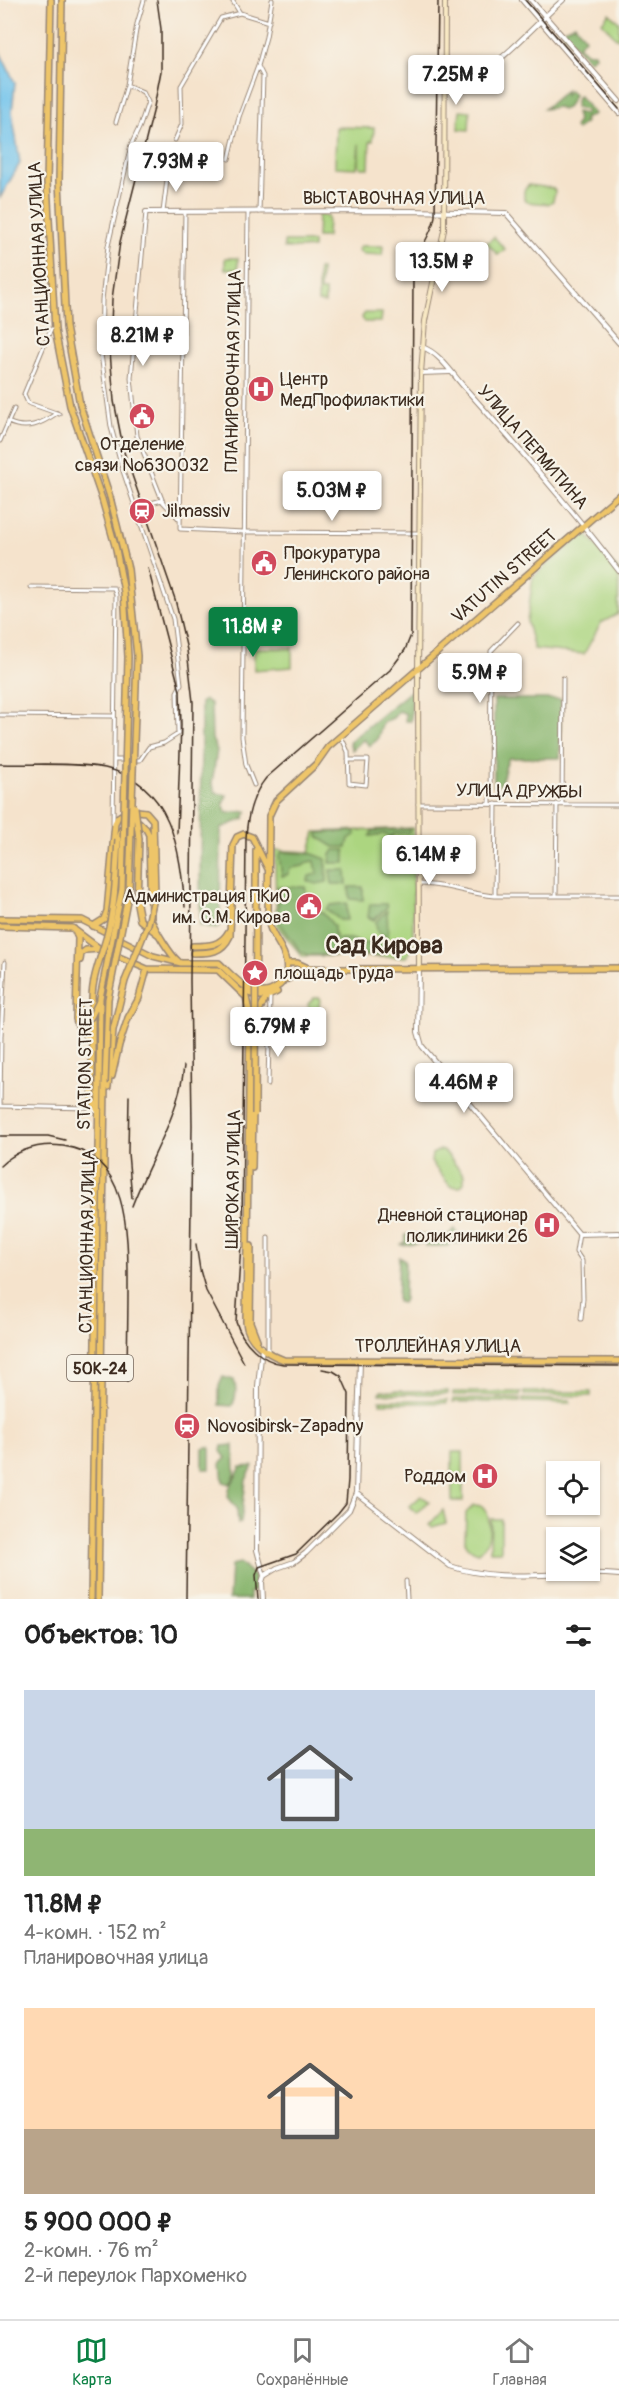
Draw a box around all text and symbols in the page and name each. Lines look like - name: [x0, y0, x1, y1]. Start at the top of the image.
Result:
- pin: 7.25M ₽: [401, 55, 511, 106]
- text: 7.25M ₽: [422, 62, 490, 87]
- pin: 7.93M ₽: [121, 142, 231, 193]
- text: 7.93M ₽: [142, 149, 210, 174]
- street label: СТАНЦИОННАЯ УЛИЦА: [23, 161, 56, 347]
- street label: ВЫСТАВОЧНАЯ УЛИЦА: [303, 187, 486, 210]
- pin: 13.5M ₽: [387, 242, 497, 293]
- text: 13.5M ₽: [410, 249, 474, 274]
- street label: ПЛАНИРОВОЧНАЯ УЛИЦА: [220, 269, 247, 472]
- pin: 8.21M ₽: [88, 316, 198, 367]
- text: 8.21M ₽: [111, 323, 175, 348]
- place label: Центр МедПрофилактики: [280, 368, 424, 412]
- hospital icon: Центр МедПрофилактики: [246, 374, 276, 404]
- street label: УЛИЦА ПЕРМИТИНА: [472, 380, 593, 515]
- public building icon: Отделение связи №630032: [127, 401, 157, 431]
- place label: Отделение связи №630032: [75, 433, 209, 477]
- pin: 5.03M ₽: [277, 471, 387, 522]
- text: 5.03M ₽: [297, 478, 367, 503]
- station icon: Jilmassiv: [127, 496, 157, 526]
- place label: Jilmassiv: [162, 500, 230, 523]
- street label: VATUTIN STREET: [447, 524, 562, 628]
- place label: Прокуратура Ленинского района: [283, 542, 430, 586]
- public building icon: Прокуратура Ленинского района: [249, 548, 279, 578]
- pin: 11.8M ₽: [198, 607, 308, 658]
- text: 11.8M ₽: [223, 614, 283, 639]
- pin: 5.9M ₽: [431, 653, 529, 704]
- text: 5.9M ₽: [452, 660, 508, 685]
- street label: УЛИЦА ДРУЖБЫ: [456, 779, 582, 804]
- pin: 6.14M ₽: [374, 835, 484, 886]
- text: 6.14M ₽: [396, 842, 462, 867]
- place label: Администрация ПКиО им. С.М. Кирова: [124, 885, 290, 929]
- public building icon: Администрация ПКиО им. С.М. Кирова: [294, 891, 324, 921]
- district label: Сад Кирова: [325, 931, 443, 960]
- place icon: площадь Труда: [240, 958, 270, 988]
- place label: площадь Труда: [274, 962, 394, 985]
- street label: STATION STREET: [73, 998, 98, 1130]
- pin: 6.79M ₽: [223, 1007, 333, 1058]
- text: 6.79M ₽: [244, 1014, 312, 1039]
- pin: 4.46M ₽: [409, 1063, 519, 1114]
- text: 4.46M ₽: [429, 1070, 499, 1095]
- street label: ШИРОКАЯ УЛИЦА: [221, 1109, 246, 1249]
- street label: СТАНЦИОННАЯ УЛИЦА: [74, 1148, 101, 1334]
- place label: Дневной стационар поликлиники 26: [377, 1204, 528, 1248]
- hospital icon: Дневной стационар поликлиники 26: [532, 1210, 562, 1240]
- street label: ТРОЛЛЕЙНАЯ УЛИЦА: [355, 1335, 522, 1358]
- road number: 50К-24: [67, 1355, 133, 1381]
- station icon: Novosibirsk-Zapadny: [172, 1411, 202, 1441]
- place label: Novosibirsk-Zapadny: [207, 1415, 364, 1438]
- hospital icon: Роддом: [470, 1461, 500, 1491]
- map controls: [546, 1461, 600, 1581]
- button: locate: [546, 1461, 600, 1515]
- place label: Роддом: [404, 1465, 466, 1488]
- button: layers: [546, 1527, 600, 1581]
- text: Объектов: 10: [24, 1619, 178, 1651]
- icon: filters: [562, 1619, 595, 1652]
- icon: home: [256, 1729, 364, 1837]
- text: 11.8M ₽: [24, 1888, 103, 1920]
- text: 4-комн. · 152 m²: [24, 1920, 167, 1945]
- text: Планировочная улица: [24, 1945, 208, 1970]
- icon: home: [256, 2047, 364, 2155]
- text: 5 900 000 ₽: [24, 2206, 173, 2238]
- text: 2-комн. · 76 m²: [24, 2238, 159, 2263]
- text: 2-й переулок Пархоменко: [24, 2263, 247, 2288]
- tab: Карта: [72, 2334, 112, 2390]
- tab: Сохранённые: [256, 2334, 348, 2390]
- tab: Главная: [493, 2334, 547, 2390]

